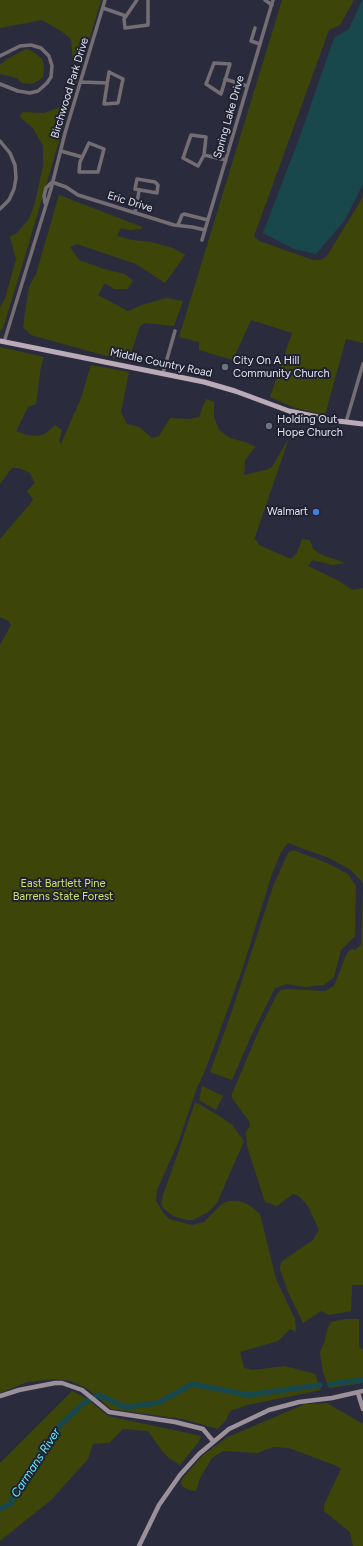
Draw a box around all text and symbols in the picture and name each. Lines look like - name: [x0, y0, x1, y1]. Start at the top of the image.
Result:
- street label: Birchwood Park Drive: [48, 36, 92, 140]
- street label: Spring Lake Drive: [211, 74, 247, 160]
- street label: Eric Drive: [106, 189, 154, 215]
- street label: Middle Country Road: [109, 346, 213, 380]
- place label: City On A Hill Community Church: [233, 354, 330, 380]
- marker: City On A Hill Community Church: [220, 362, 230, 372]
- place label: Holding Out Hope Church: [277, 413, 343, 439]
- marker: Holding Out Hope Church: [264, 421, 274, 431]
- place label: Walmart: [267, 505, 308, 519]
- marker: Walmart: [311, 507, 321, 517]
- park label: East Bartlett Pine Barrens State Forest: [13, 877, 113, 903]
- water label: Carmans River: [8, 1426, 64, 1500]

